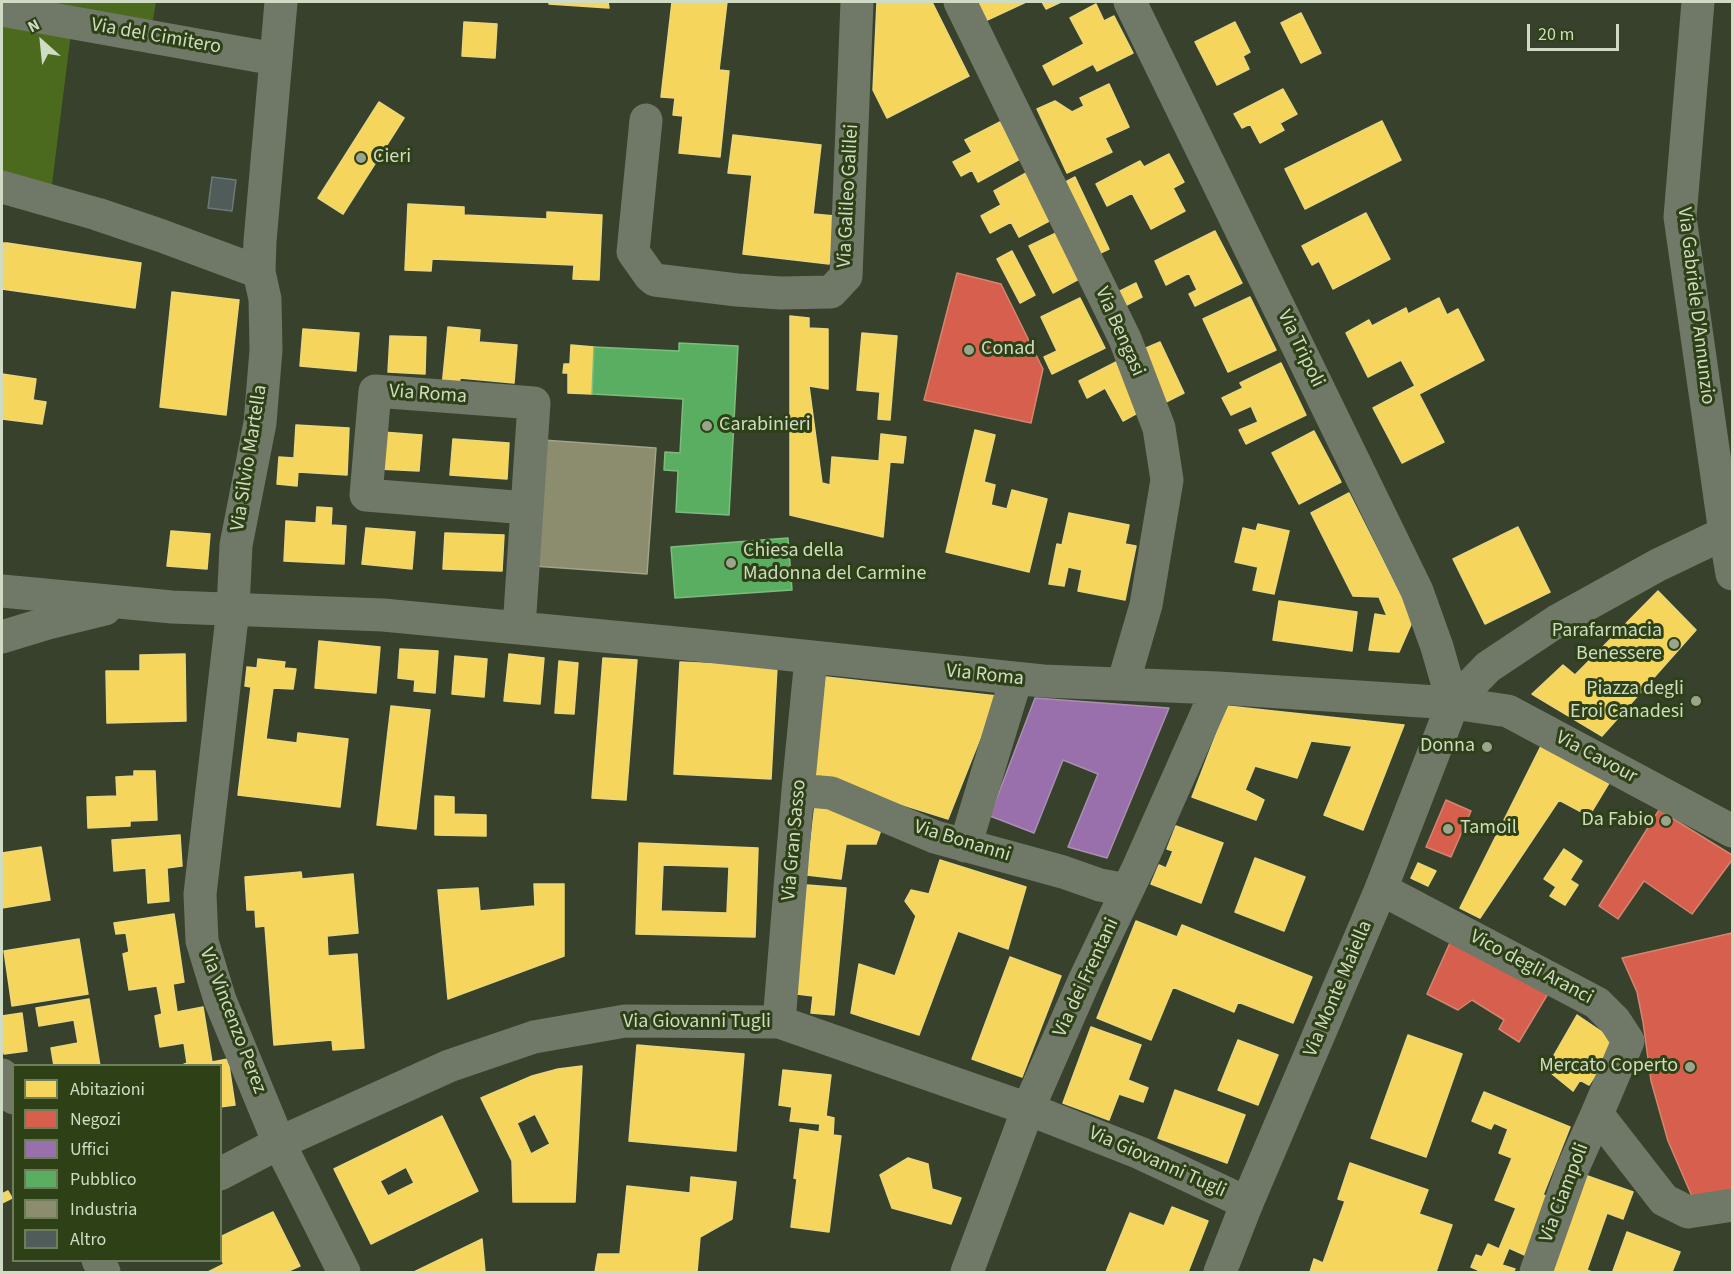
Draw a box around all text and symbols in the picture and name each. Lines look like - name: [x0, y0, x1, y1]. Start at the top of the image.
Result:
- north arrow: [12, 12, 72, 72]
- scale bar: [1530, 12, 1622, 50]
- text: N: [24, 14, 44, 38]
- street label: Via del Cimitero: [89, 14, 223, 60]
- text: 20 m: [1538, 22, 1574, 47]
- street label: Via Galileo Galilei: [833, 123, 865, 269]
- place label: Cieri: [373, 146, 411, 170]
- marker: Cieri: [354, 151, 368, 165]
- street label: Via Gabriele D'Annunzio: [1671, 206, 1719, 406]
- street label: Via Bengasi: [1089, 284, 1149, 380]
- street label: Via Tripoli: [1271, 306, 1329, 392]
- place label: Conad: [981, 338, 1035, 362]
- marker: Conad: [962, 343, 976, 357]
- street label: Via Roma: [388, 380, 468, 410]
- street label: Via Silvio Martella: [227, 383, 273, 533]
- place label: Carabinieri: [719, 414, 811, 438]
- marker: Carabinieri: [700, 419, 714, 433]
- place label: Chiesa della Madonna del Carmine: [743, 540, 926, 587]
- marker: Chiesa della Madonna del Carmine: [724, 556, 738, 570]
- place label: Parafarmacia Benessere: [1552, 620, 1662, 667]
- marker: Parafarmacia Benessere: [1667, 637, 1681, 651]
- street label: Via Roma: [945, 660, 1025, 692]
- place label: Piazza degli Eroi Canadesi: [1570, 678, 1684, 725]
- marker: Piazza degli Eroi Canadesi: [1689, 694, 1703, 708]
- street label: Via Cavour: [1551, 727, 1641, 789]
- place label: Donna: [1420, 735, 1475, 759]
- marker: Donna: [1480, 740, 1494, 754]
- street label: Via Gran Sasso: [778, 778, 812, 902]
- place label: Da Fabio: [1582, 809, 1654, 833]
- marker: Da Fabio: [1659, 814, 1673, 828]
- street label: Via Bonanni: [911, 816, 1013, 868]
- place label: Tamoil: [1460, 817, 1517, 841]
- marker: Tamoil: [1441, 822, 1455, 836]
- street label: Via dei Frentani: [1049, 915, 1125, 1041]
- street label: Via Monte Maiella: [1299, 917, 1379, 1061]
- street label: Vico degli Aranci: [1465, 925, 1597, 1011]
- street label: Via Vincenzo Perez: [193, 945, 271, 1097]
- street label: Via Giovanni Tugli: [623, 1011, 771, 1035]
- place label: Mercato Coperto: [1539, 1055, 1678, 1079]
- marker: Mercato Coperto: [1683, 1060, 1697, 1074]
- legend: [12, 1064, 222, 1262]
- text: Abitazioni: [70, 1077, 145, 1102]
- text: Negozi: [70, 1107, 121, 1132]
- street label: Via Giovanni Tugli: [1085, 1122, 1229, 1204]
- text: Uffici: [70, 1137, 109, 1162]
- street label: Via Ciampoli: [1535, 1140, 1595, 1246]
- text: Pubblico: [70, 1167, 137, 1192]
- text: Industria: [70, 1197, 137, 1222]
- text: Altro: [70, 1227, 106, 1252]

